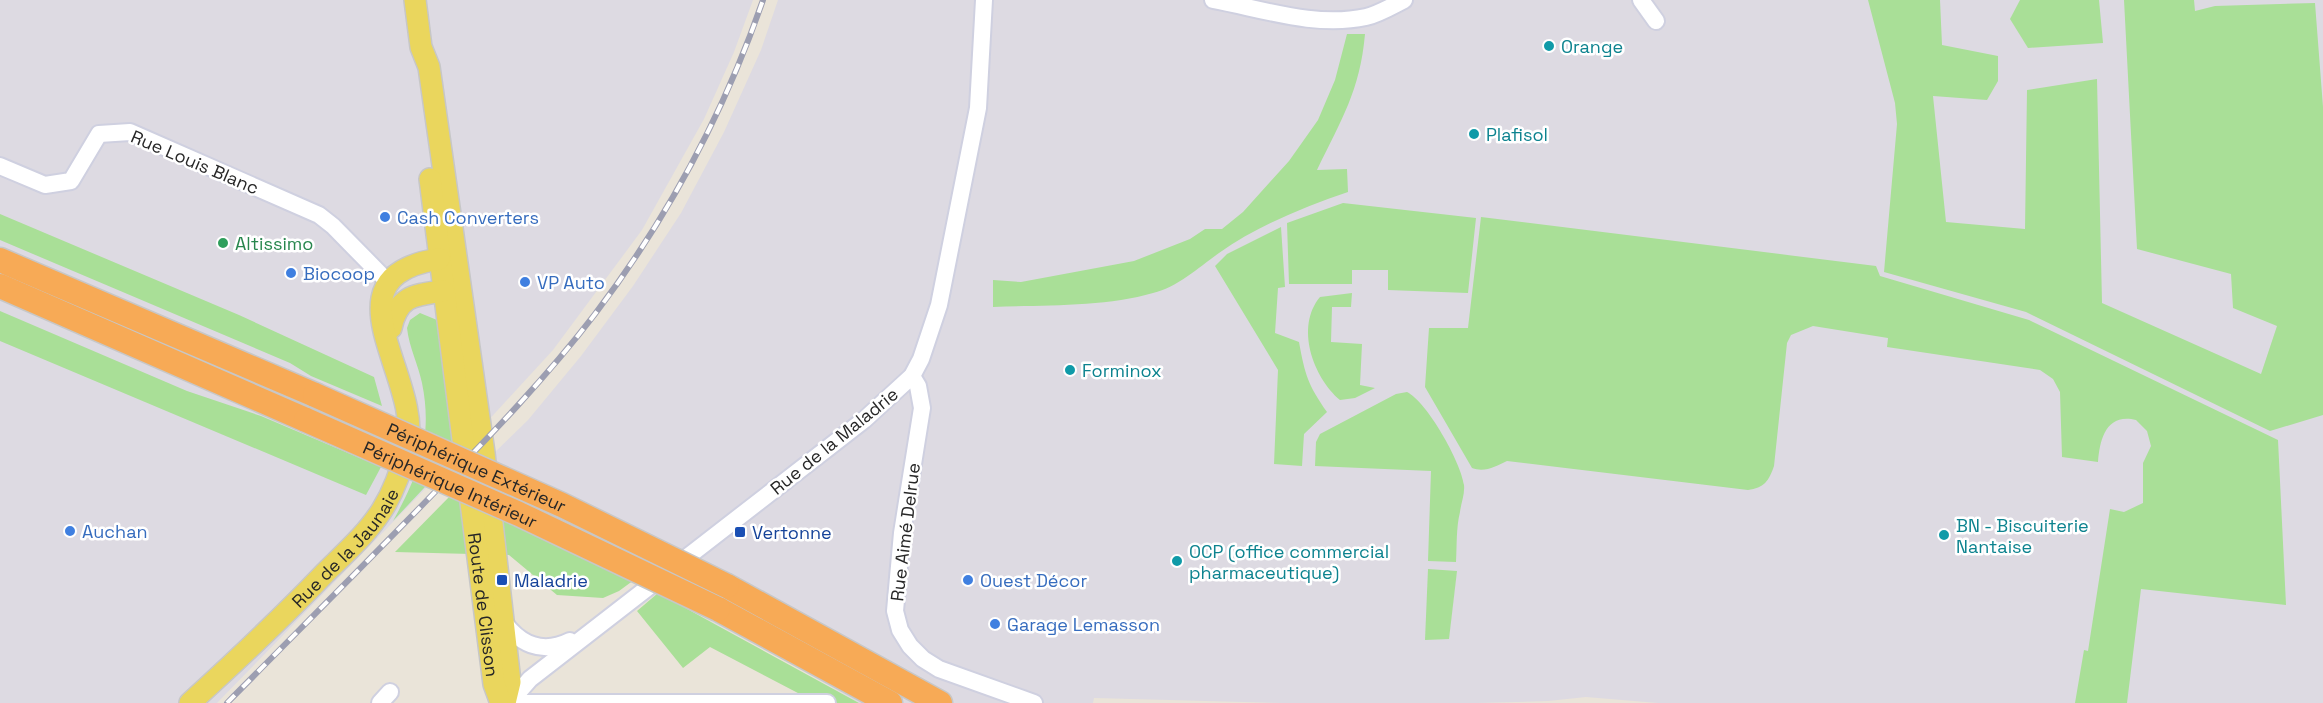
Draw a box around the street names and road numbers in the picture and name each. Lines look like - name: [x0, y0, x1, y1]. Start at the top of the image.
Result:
- street label: Rue Louis Blanc: [128, 125, 262, 199]
- street label: Rue de la Maladrie: [765, 382, 903, 500]
- street label: Périphérique Extérieur: [383, 417, 570, 517]
- street label: Périphérique Intérieur: [360, 435, 542, 533]
- street label: Rue Aimé Delrue: [885, 461, 925, 603]
- street label: Rue de la Jaunaie: [286, 484, 403, 612]
- street label: Route de Clisson: [463, 531, 504, 678]

